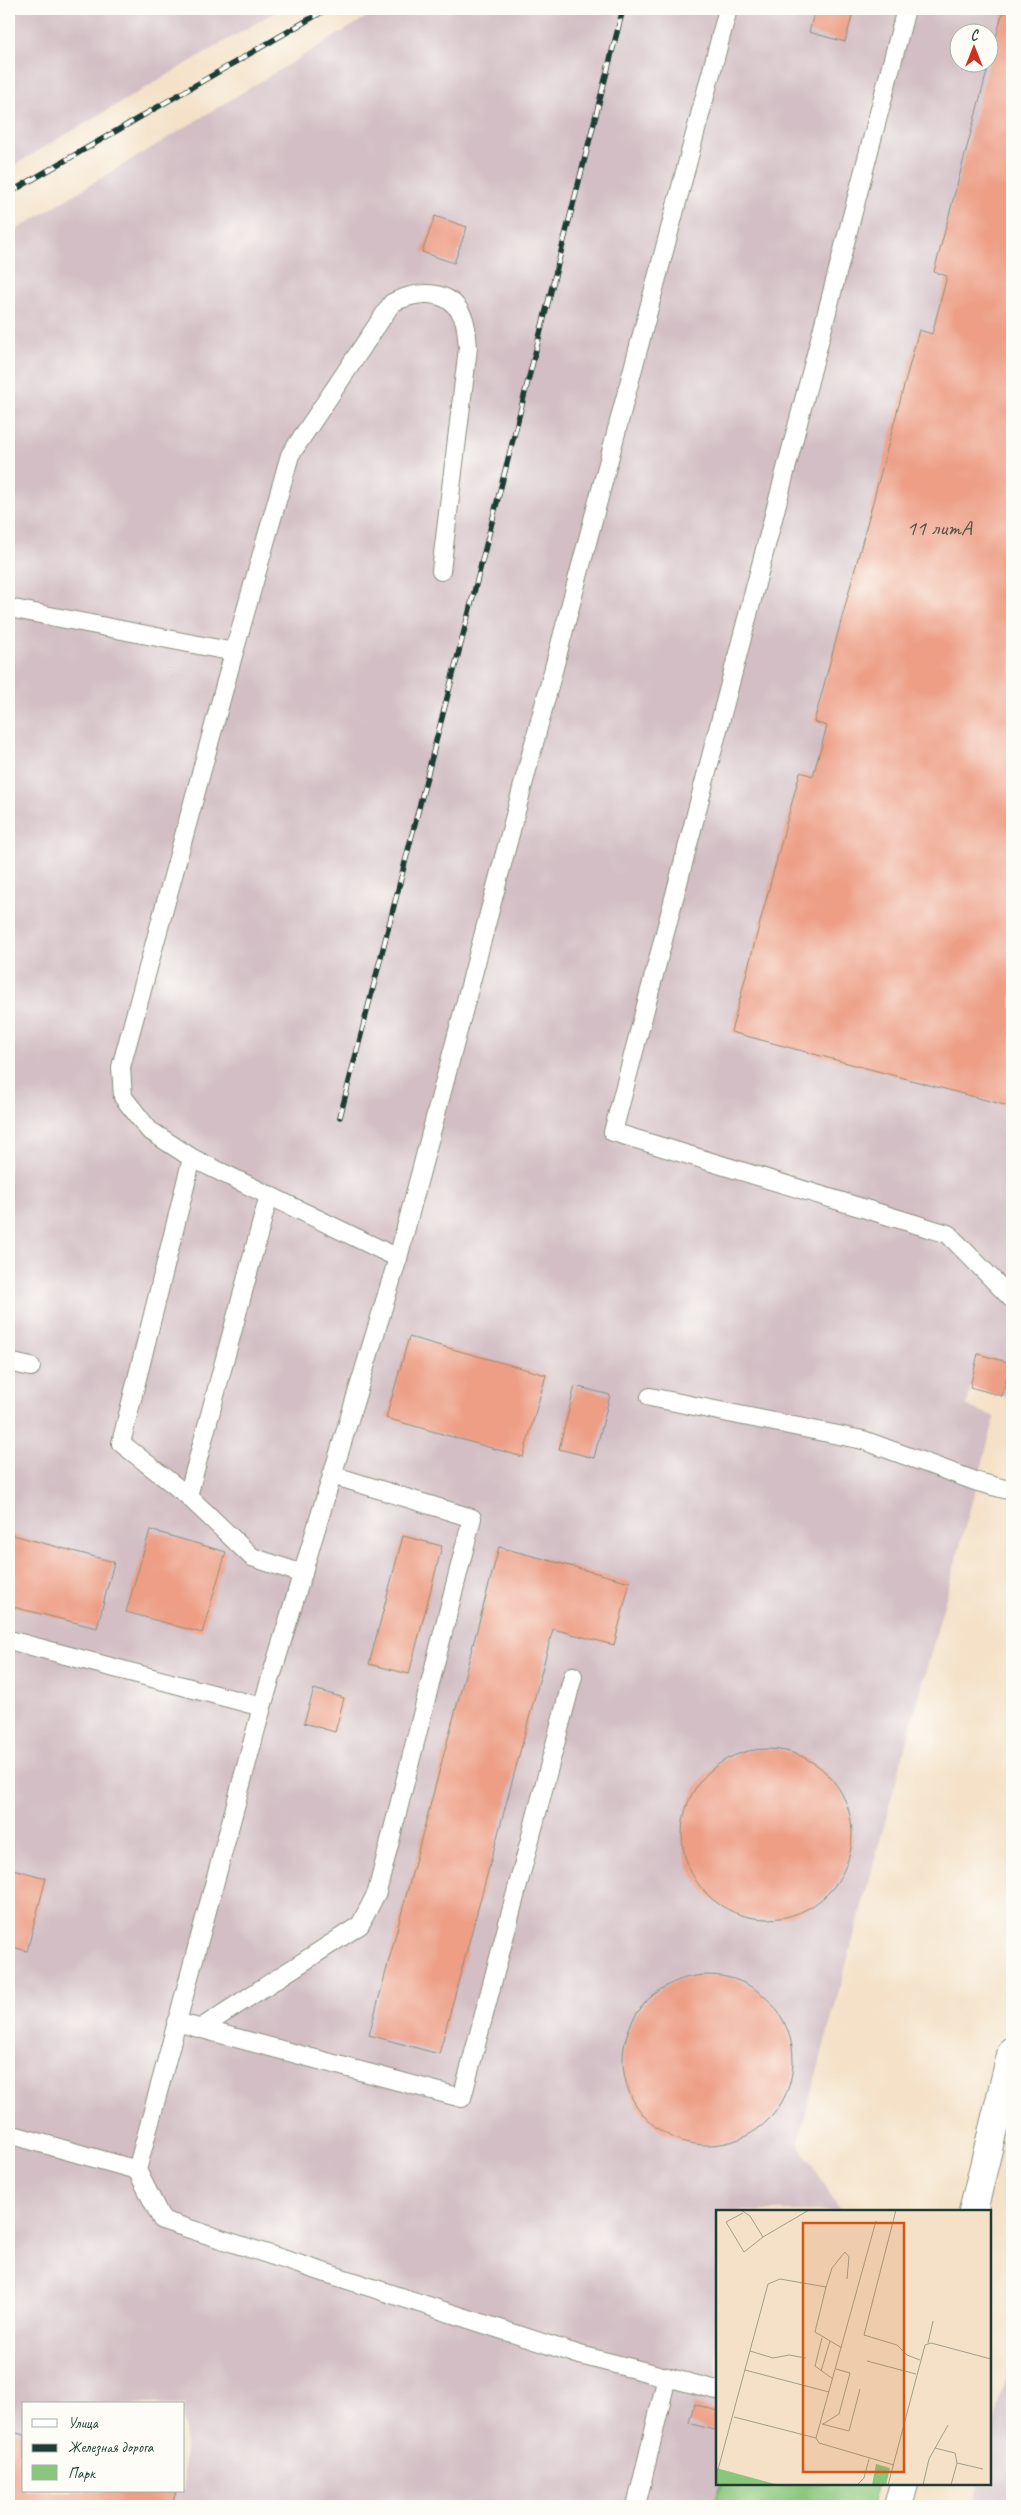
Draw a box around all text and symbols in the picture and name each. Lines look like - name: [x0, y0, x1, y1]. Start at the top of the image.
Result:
- north arrow: [948, 22, 998, 72]
- text: С: [971, 27, 980, 44]
- house number: 11 литА: [906, 514, 973, 542]
- inset map: [716, 2210, 991, 2485]
- legend: [22, 2402, 185, 2492]
- text: Улица: [68, 2414, 99, 2433]
- text: Железная дорога: [68, 2438, 155, 2457]
- text: Парк: [68, 2464, 96, 2483]

